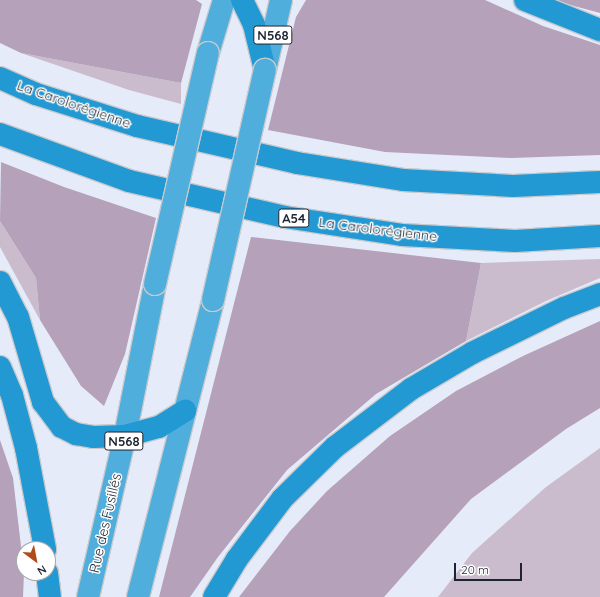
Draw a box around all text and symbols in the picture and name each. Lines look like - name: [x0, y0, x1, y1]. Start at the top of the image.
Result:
- road number: N568: [253, 24, 293, 46]
- street label: La Carolorégienne: [15, 77, 133, 131]
- road number: A54: [278, 207, 310, 229]
- street label: La Carolorégienne: [318, 213, 438, 245]
- road number: N568: [104, 430, 144, 452]
- street label: Rue des Fusillés: [85, 472, 125, 574]
- north arrow: [16, 541, 56, 581]
- scale bar: [456, 555, 524, 581]
- text: N: [35, 562, 49, 578]
- text: 20 m: [461, 562, 489, 577]

